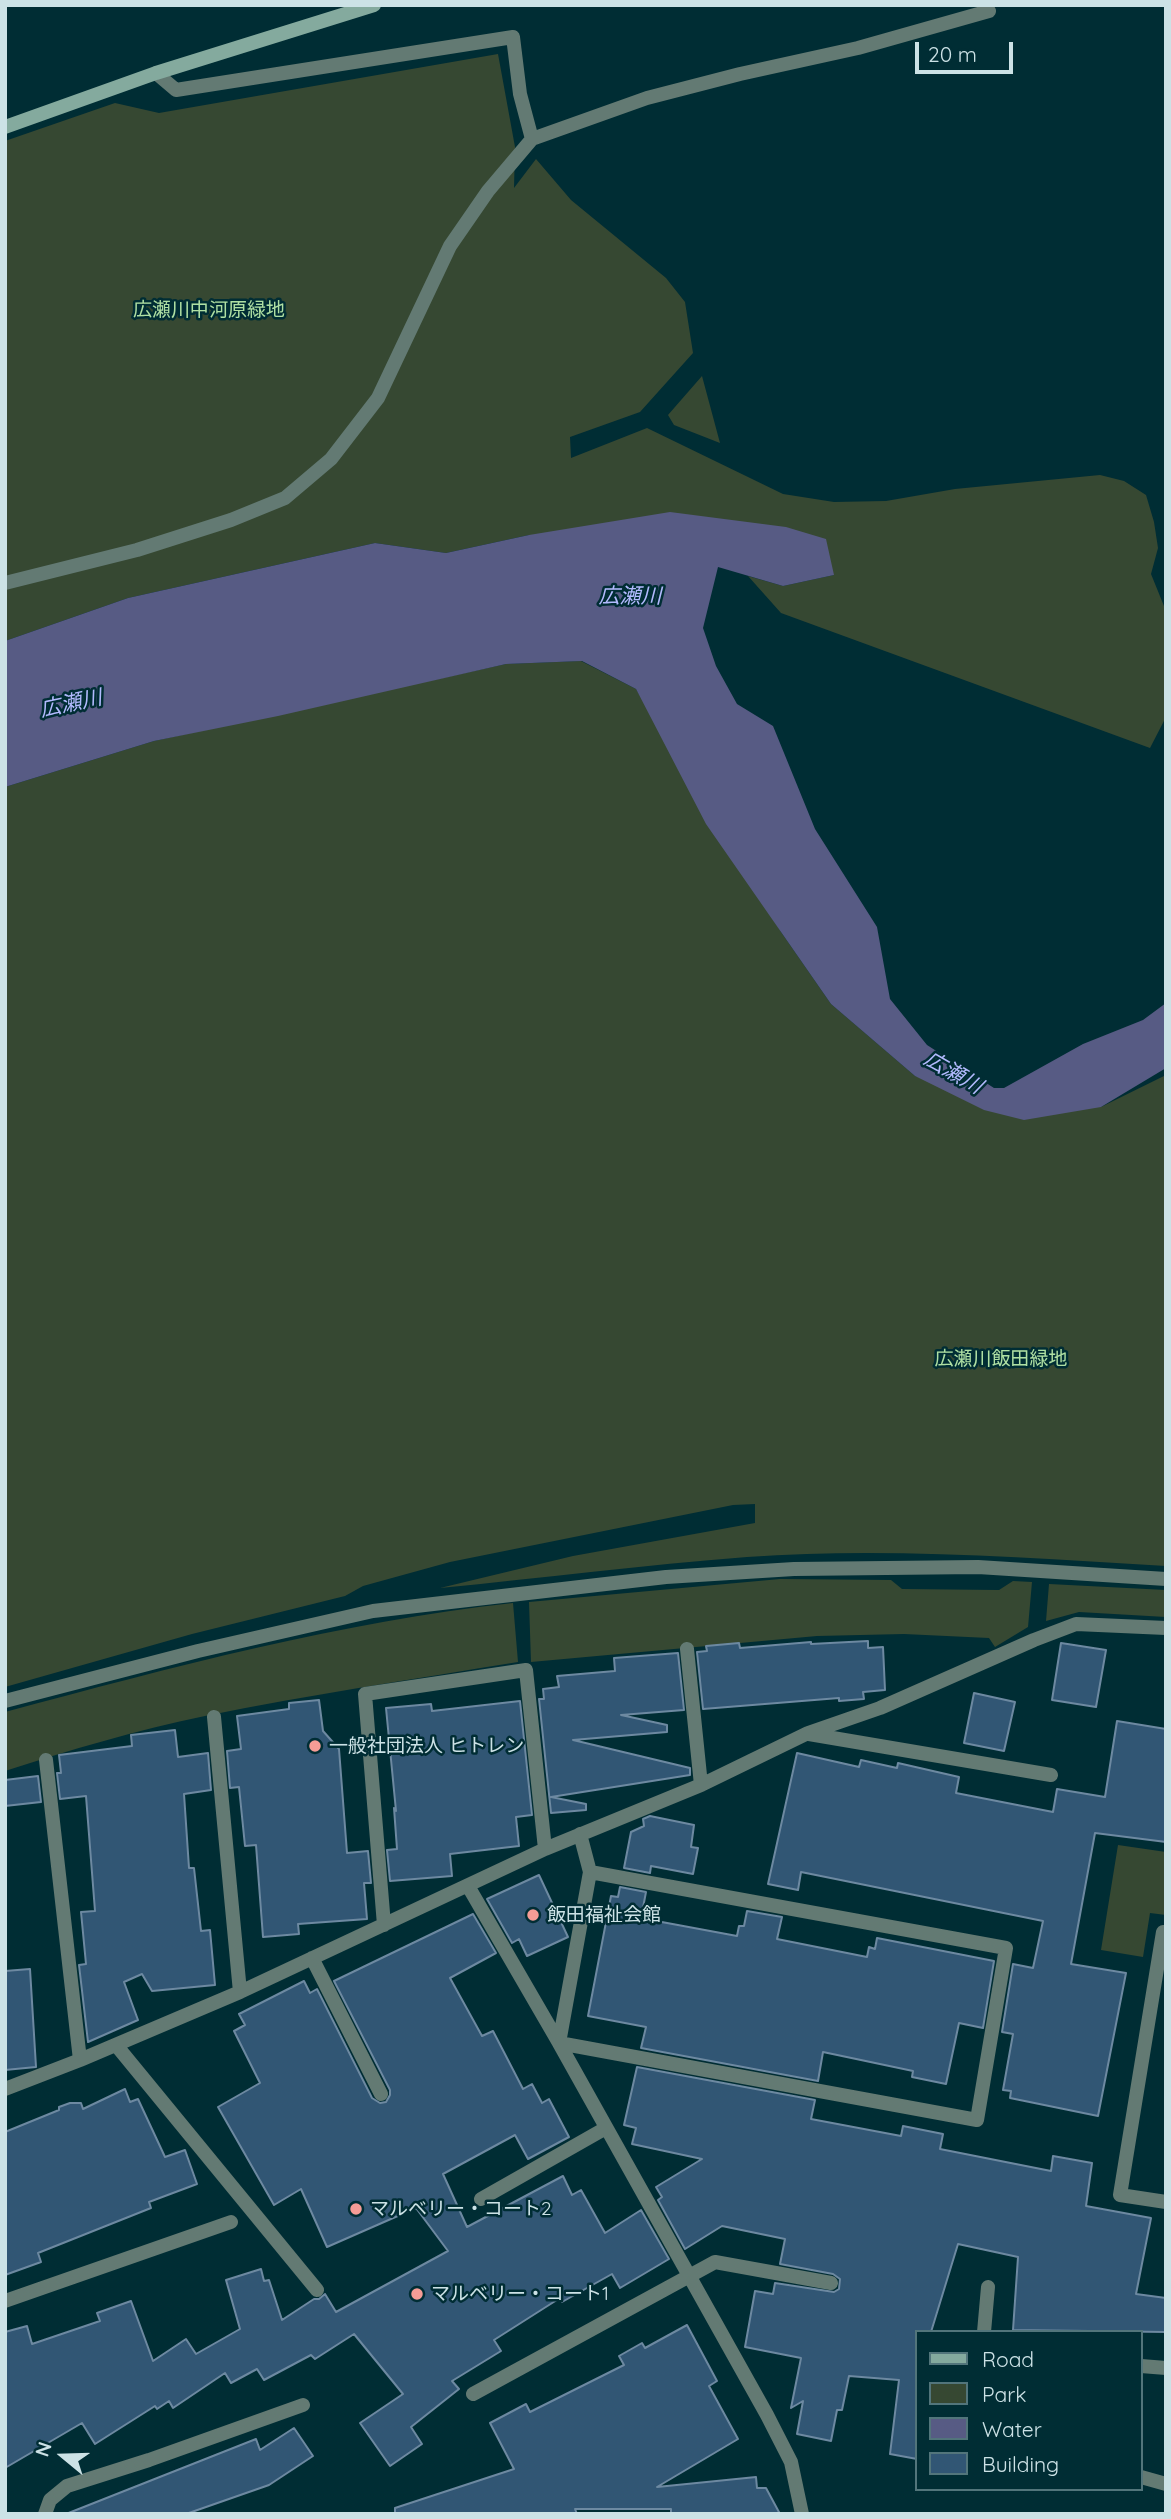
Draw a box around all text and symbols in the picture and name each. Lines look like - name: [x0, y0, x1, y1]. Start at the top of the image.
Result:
- scale bar: [919, 28, 1017, 72]
- text: 20 m: [928, 41, 977, 67]
- park label: 広瀬川中河原緑地: [133, 299, 285, 321]
- water label: 広瀬川: [599, 584, 661, 610]
- water label: 広瀬川: [38, 685, 104, 723]
- water label: 広瀬川: [919, 1046, 987, 1100]
- park label: 広瀬川飯田緑地: [935, 1348, 1067, 1370]
- place label: 一般社団法人 ヒトレン: [329, 1735, 524, 1757]
- marker: 一般社団法人 ヒトレン: [307, 1738, 323, 1754]
- place label: 飯田福祉会館: [547, 1904, 661, 1926]
- marker: 飯田福祉会館: [525, 1907, 541, 1923]
- place label: マルベリー・コート2: [370, 2198, 552, 2220]
- marker: マルベリー・コート2: [348, 2201, 364, 2217]
- place label: マルベリー・コート1: [431, 2283, 609, 2305]
- marker: マルベリー・コート1: [409, 2286, 425, 2302]
- legend: [916, 2330, 1143, 2491]
- text: Road: [982, 2346, 1034, 2372]
- text: Park: [982, 2381, 1026, 2407]
- text: Water: [982, 2416, 1042, 2442]
- north arrow: [28, 2421, 98, 2491]
- text: N: [30, 2439, 57, 2460]
- text: Building: [982, 2451, 1059, 2477]

